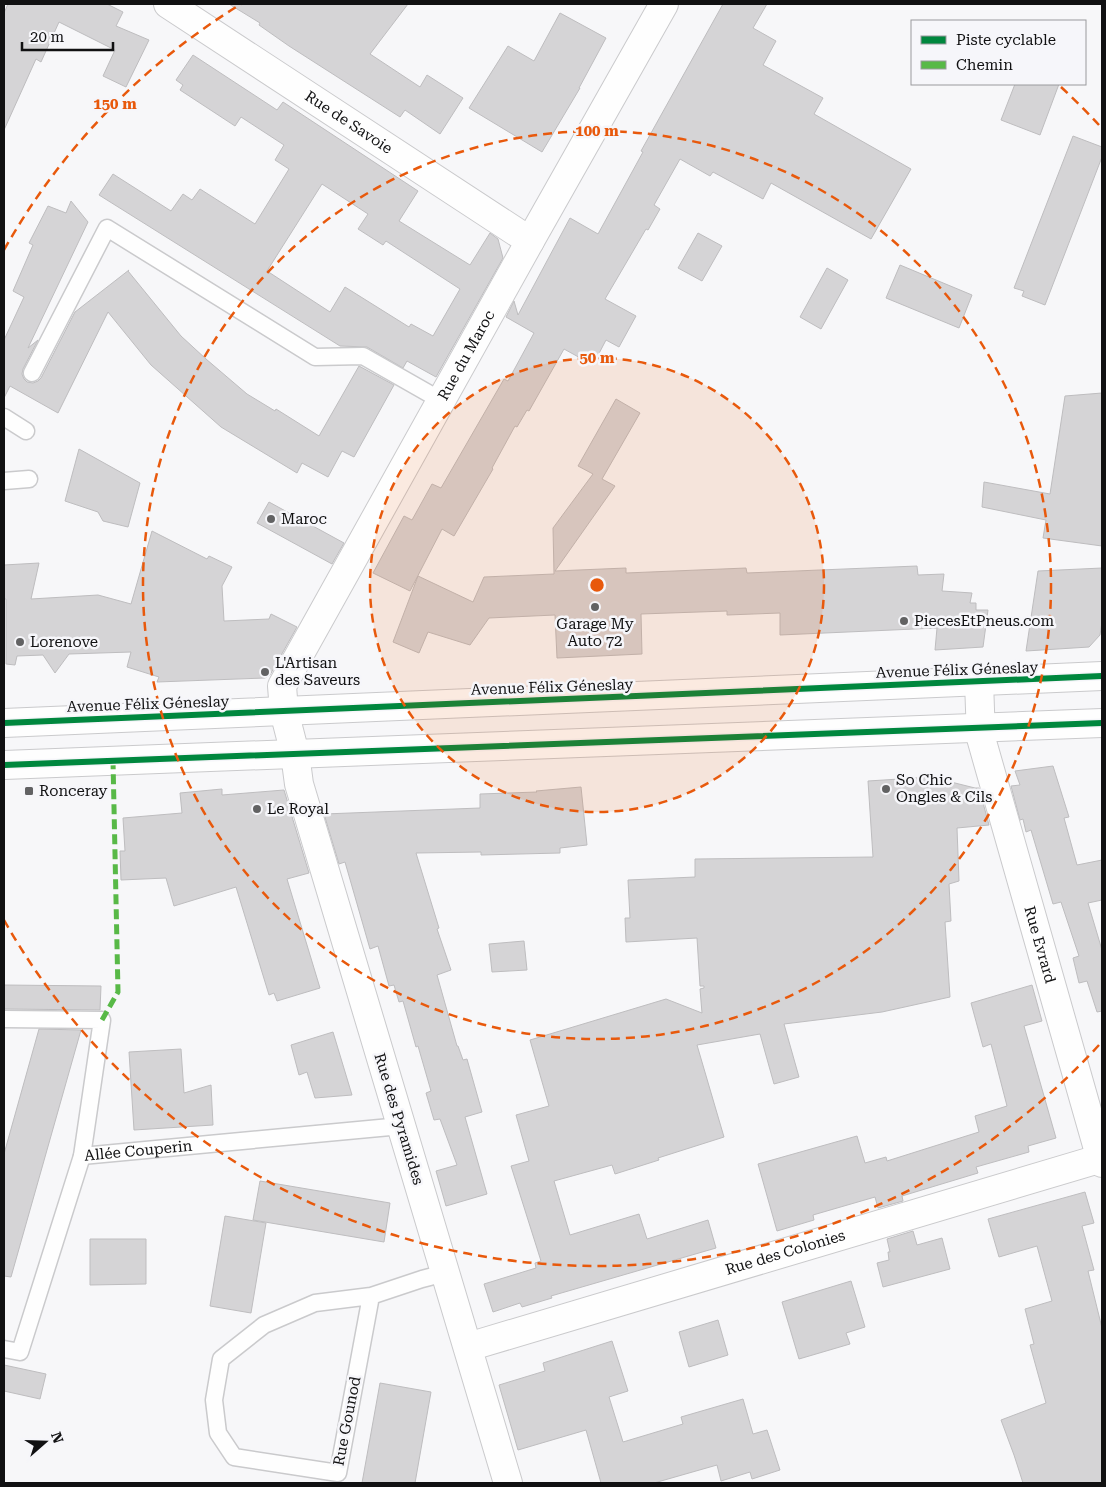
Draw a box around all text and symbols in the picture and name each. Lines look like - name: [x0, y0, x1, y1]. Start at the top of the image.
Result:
- scale bar: [22, 20, 114, 52]
- legend: [911, 20, 1086, 85]
- text: 20 m: [30, 28, 65, 46]
- text: Piste cyclable: [956, 31, 1056, 49]
- text: Chemin: [956, 56, 1013, 74]
- street label: Rue de Savoie: [302, 87, 396, 158]
- text: 150 m: [93, 95, 137, 113]
- text: 100 m: [575, 122, 619, 140]
- street label: Rue du Maroc: [434, 307, 499, 403]
- text: 50 m: [579, 349, 615, 367]
- place label: Maroc: [281, 510, 327, 528]
- marker: Maroc: [265, 513, 277, 525]
- centre of rings: [588, 576, 606, 594]
- marker: Garage My Auto 72: [589, 601, 601, 613]
- place label: PiecesEtPneus.com: [914, 612, 1055, 630]
- place label: Garage My Auto 72: [556, 615, 634, 650]
- marker: PiecesEtPneus.com: [898, 615, 910, 627]
- place label: Lorenove: [30, 633, 98, 651]
- marker: Lorenove: [14, 636, 26, 648]
- place label: L'Artisan des Saveurs: [275, 654, 360, 689]
- street label: Avenue Félix Géneslay: [876, 658, 1039, 682]
- marker: L'Artisan des Saveurs: [259, 666, 271, 678]
- street label: Avenue Félix Géneslay: [471, 675, 634, 699]
- street label: Avenue Félix Géneslay: [67, 692, 230, 716]
- place label: So Chic Ongles & Cils: [896, 771, 992, 806]
- place label: Ronceray: [39, 782, 107, 800]
- marker: So Chic Ongles & Cils: [880, 783, 892, 795]
- marker: Ronceray: [23, 785, 35, 797]
- place label: Le Royal: [267, 800, 329, 818]
- marker: Le Royal: [251, 803, 263, 815]
- street label: Rue Evrard: [1020, 904, 1060, 986]
- street label: Rue des Pyramides: [370, 1051, 428, 1187]
- street label: Allée Couperin: [83, 1137, 193, 1165]
- street label: Rue des Colonies: [723, 1226, 847, 1279]
- street label: Rue Gounod: [330, 1374, 365, 1467]
- north arrow: [20, 1417, 70, 1467]
- text: N: [48, 1430, 67, 1446]

